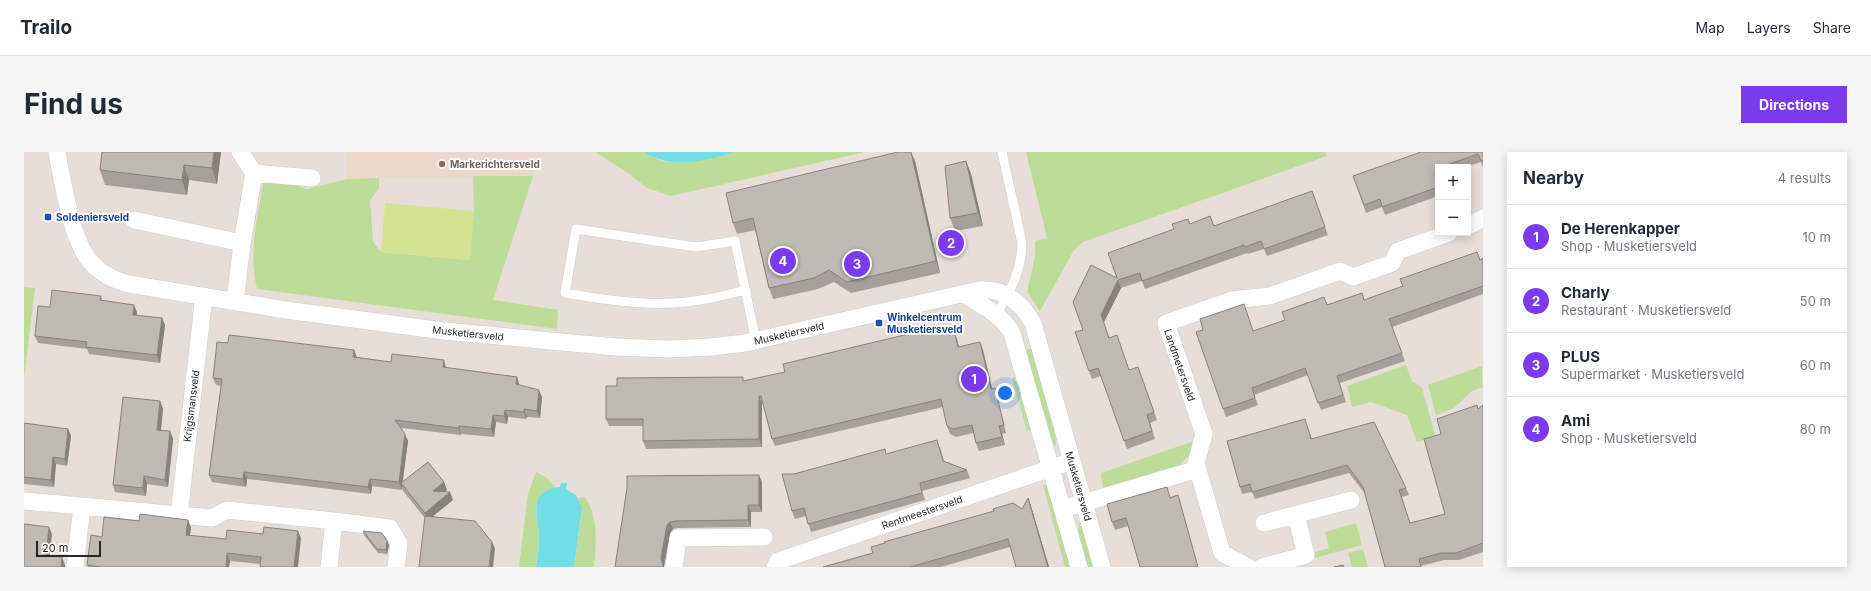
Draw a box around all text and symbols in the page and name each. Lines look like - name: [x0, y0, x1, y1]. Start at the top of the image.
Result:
- text: Trailo: [20, 16, 72, 39]
- text: Map: [1696, 19, 1725, 36]
- text: Layers: [1747, 19, 1791, 36]
- text: Share: [1813, 19, 1851, 36]
- button: Directions: [1741, 86, 1847, 123]
- text: Find us: [24, 87, 123, 121]
- place label: Markerichtersveld: [450, 158, 540, 170]
- marker: Markerichtersveld: [437, 159, 447, 169]
- map controls: [1435, 164, 1471, 236]
- button: +: [1435, 164, 1471, 200]
- text: Nearby: [1523, 168, 1584, 188]
- text: 4 results: [1778, 170, 1831, 186]
- button: −: [1435, 200, 1471, 236]
- place label: Soldeniersveld: [56, 211, 129, 223]
- marker: Soldeniersveld: [43, 212, 53, 222]
- text: De Herenkapper: [1561, 219, 1680, 238]
- pin: 2: [938, 228, 964, 258]
- text: 1: [1533, 229, 1539, 245]
- text: 10 m: [1802, 229, 1831, 245]
- text: Shop · Musketiersveld: [1561, 238, 1697, 254]
- pin: 4: [770, 246, 796, 276]
- pin: 3: [844, 249, 870, 279]
- text: Charly: [1561, 283, 1610, 302]
- text: 2: [1532, 293, 1540, 309]
- text: 50 m: [1800, 293, 1831, 309]
- text: Restaurant · Musketiersveld: [1561, 302, 1731, 318]
- place label: Winkelcentrum Musketiersveld: [887, 311, 962, 335]
- marker: Winkelcentrum Musketiersveld: [874, 318, 884, 328]
- street label: Musketiersveld: [753, 319, 825, 347]
- street label: Musketiersveld: [432, 323, 504, 343]
- street label: Landmetersveld: [1162, 327, 1198, 403]
- text: PLUS: [1561, 347, 1600, 366]
- text: 3: [1532, 357, 1540, 373]
- text: 60 m: [1800, 357, 1831, 373]
- pin: 1: [961, 364, 987, 394]
- text: Supermarket · Musketiersveld: [1561, 366, 1744, 382]
- street label: Krijgsmansveld: [181, 369, 201, 443]
- your location: [995, 383, 1015, 403]
- text: Ami: [1561, 411, 1590, 430]
- text: 4: [1532, 421, 1540, 437]
- text: 80 m: [1800, 421, 1831, 437]
- text: Shop · Musketiersveld: [1561, 430, 1697, 446]
- street label: Musketiersveld: [1063, 450, 1095, 522]
- street label: Rentmeestersveld: [880, 493, 964, 531]
- scale bar: [36, 539, 101, 558]
- text: 20 m: [42, 541, 68, 555]

